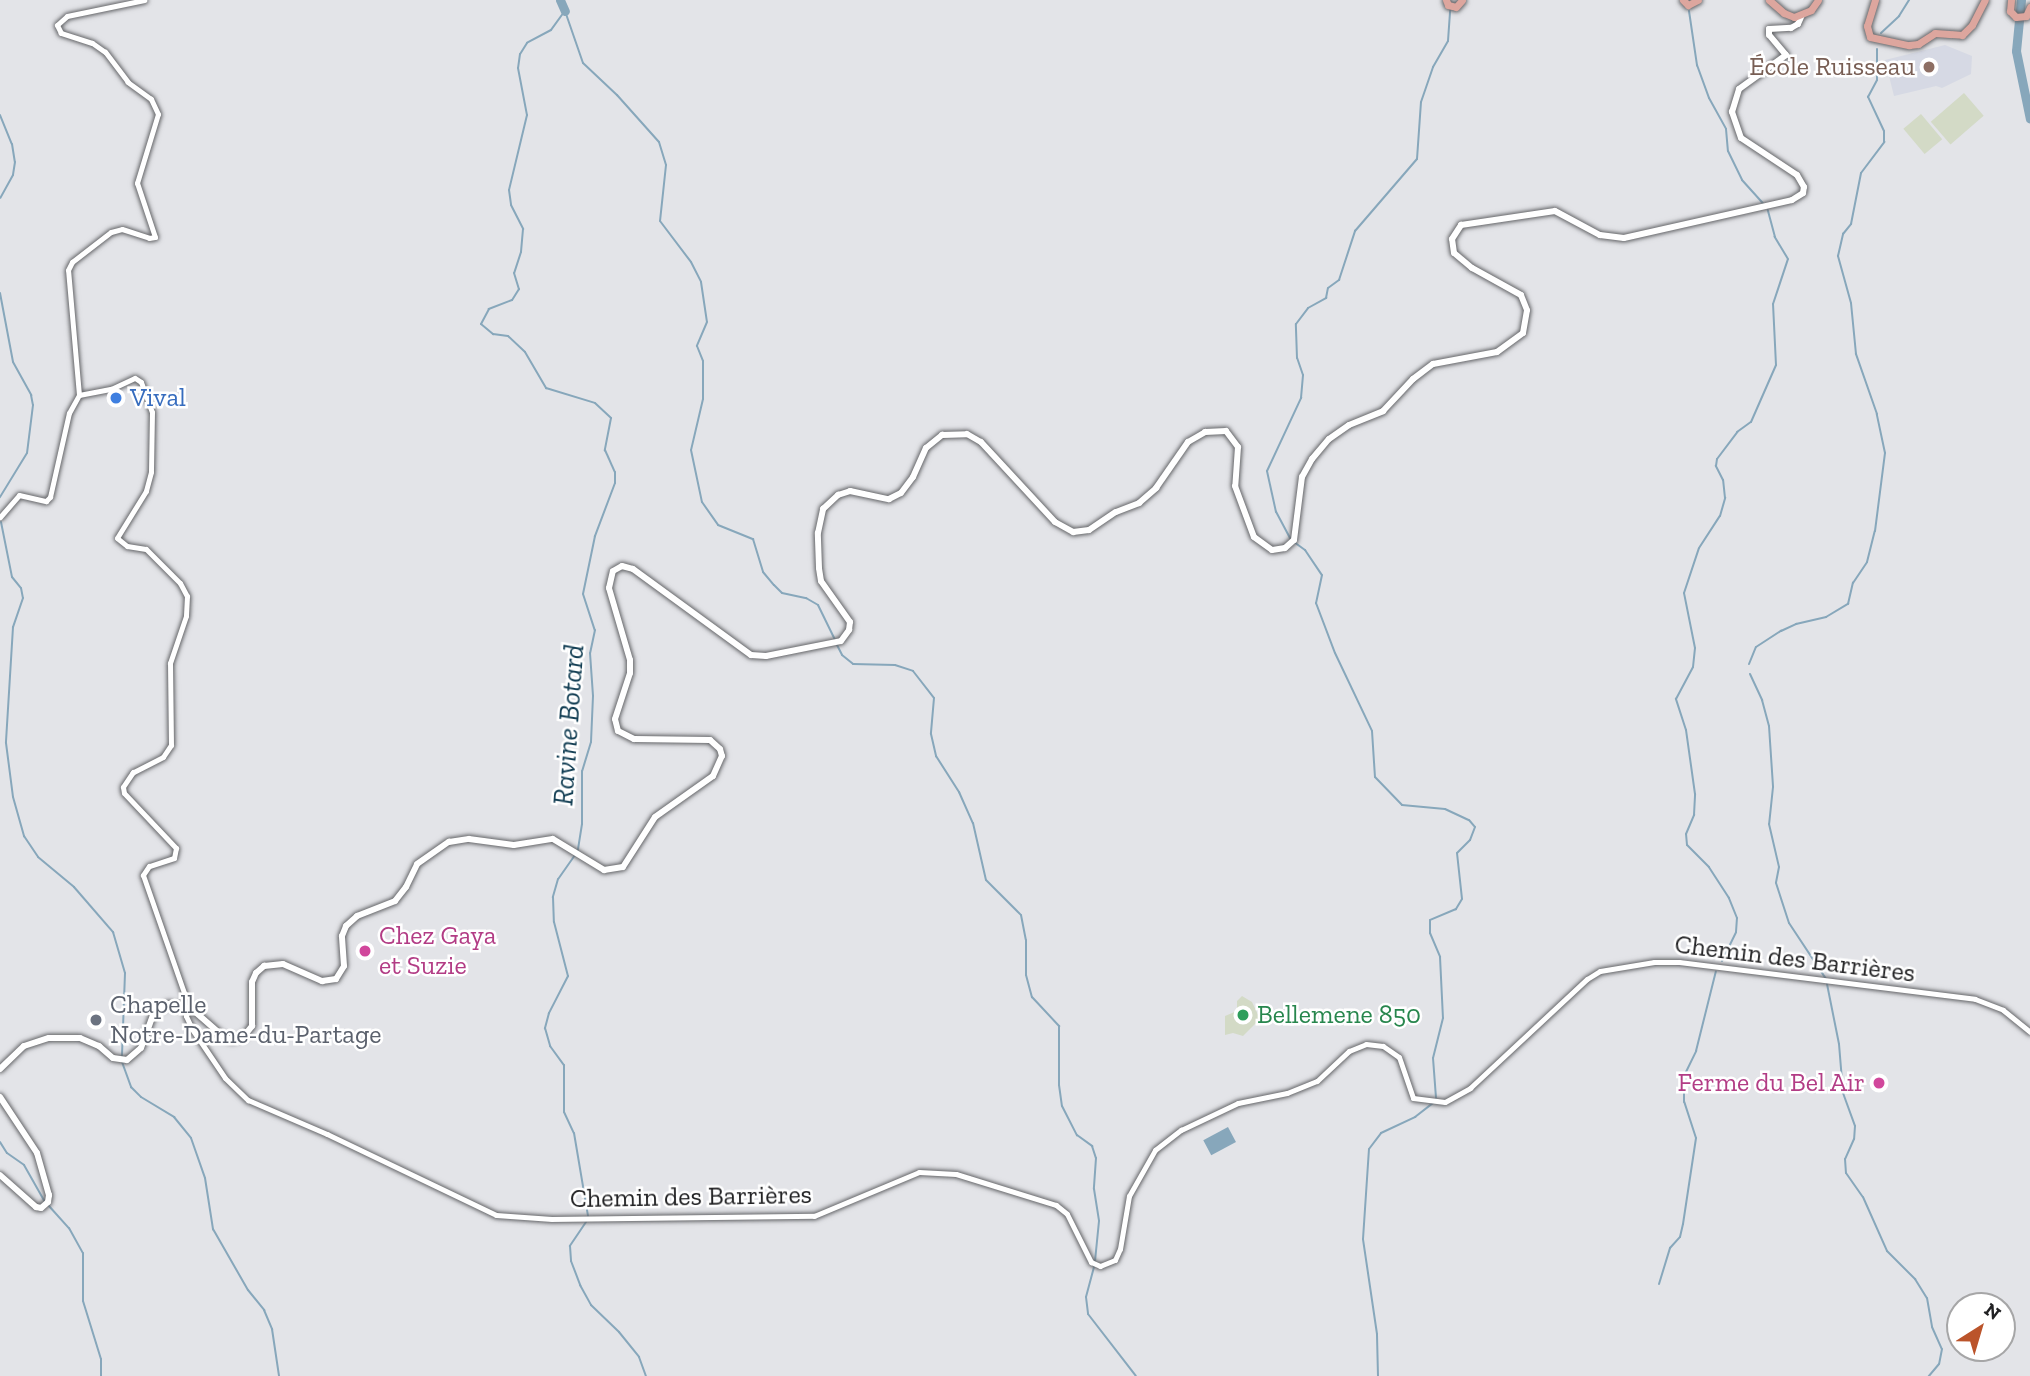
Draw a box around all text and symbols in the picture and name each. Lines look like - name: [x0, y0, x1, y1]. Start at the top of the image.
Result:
- place label: École Ruisseau: [1749, 51, 1915, 83]
- marker: École Ruisseau: [1921, 59, 1937, 75]
- place label: Vival: [130, 382, 186, 414]
- marker: Vival: [108, 390, 124, 406]
- water label: Ravine Botard: [547, 643, 591, 807]
- place label: Chez Gaya et Suzie: [379, 920, 496, 982]
- street label: Chemin des Barrières: [1673, 929, 1917, 989]
- marker: Chez Gaya et Suzie: [357, 943, 373, 959]
- place label: Chapelle Notre-Dame-du-Partage: [110, 989, 381, 1050]
- place label: Bellemene 850: [1257, 999, 1421, 1031]
- marker: Bellemene 850: [1235, 1007, 1251, 1023]
- marker: Chapelle Notre-Dame-du-Partage: [88, 1012, 104, 1028]
- place label: Ferme du Bel Air: [1677, 1067, 1865, 1099]
- marker: Ferme du Bel Air: [1871, 1075, 1887, 1091]
- street label: Chemin des Barrières: [570, 1179, 812, 1215]
- north arrow: [1946, 1292, 2016, 1362]
- text: N: [1980, 1298, 2005, 1325]

